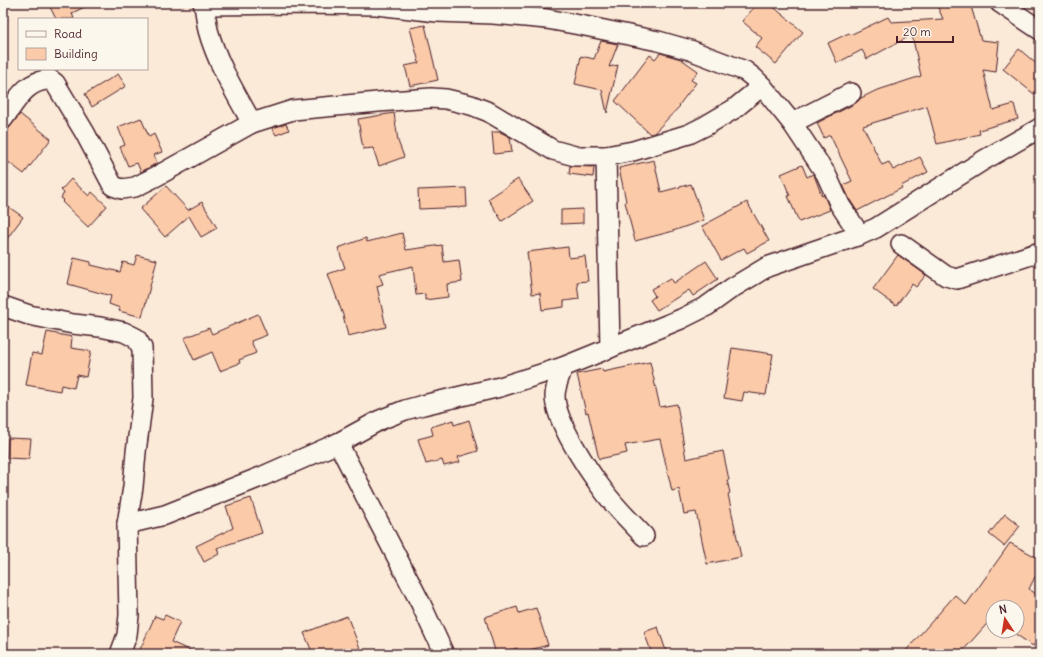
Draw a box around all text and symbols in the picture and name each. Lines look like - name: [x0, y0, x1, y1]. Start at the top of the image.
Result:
- legend: [18, 18, 148, 70]
- scale bar: [897, 18, 953, 44]
- text: 20 m: [903, 24, 931, 39]
- text: Road: [54, 26, 82, 41]
- text: Building: [54, 46, 98, 61]
- north arrow: [985, 599, 1025, 639]
- text: N: [998, 602, 1008, 617]

